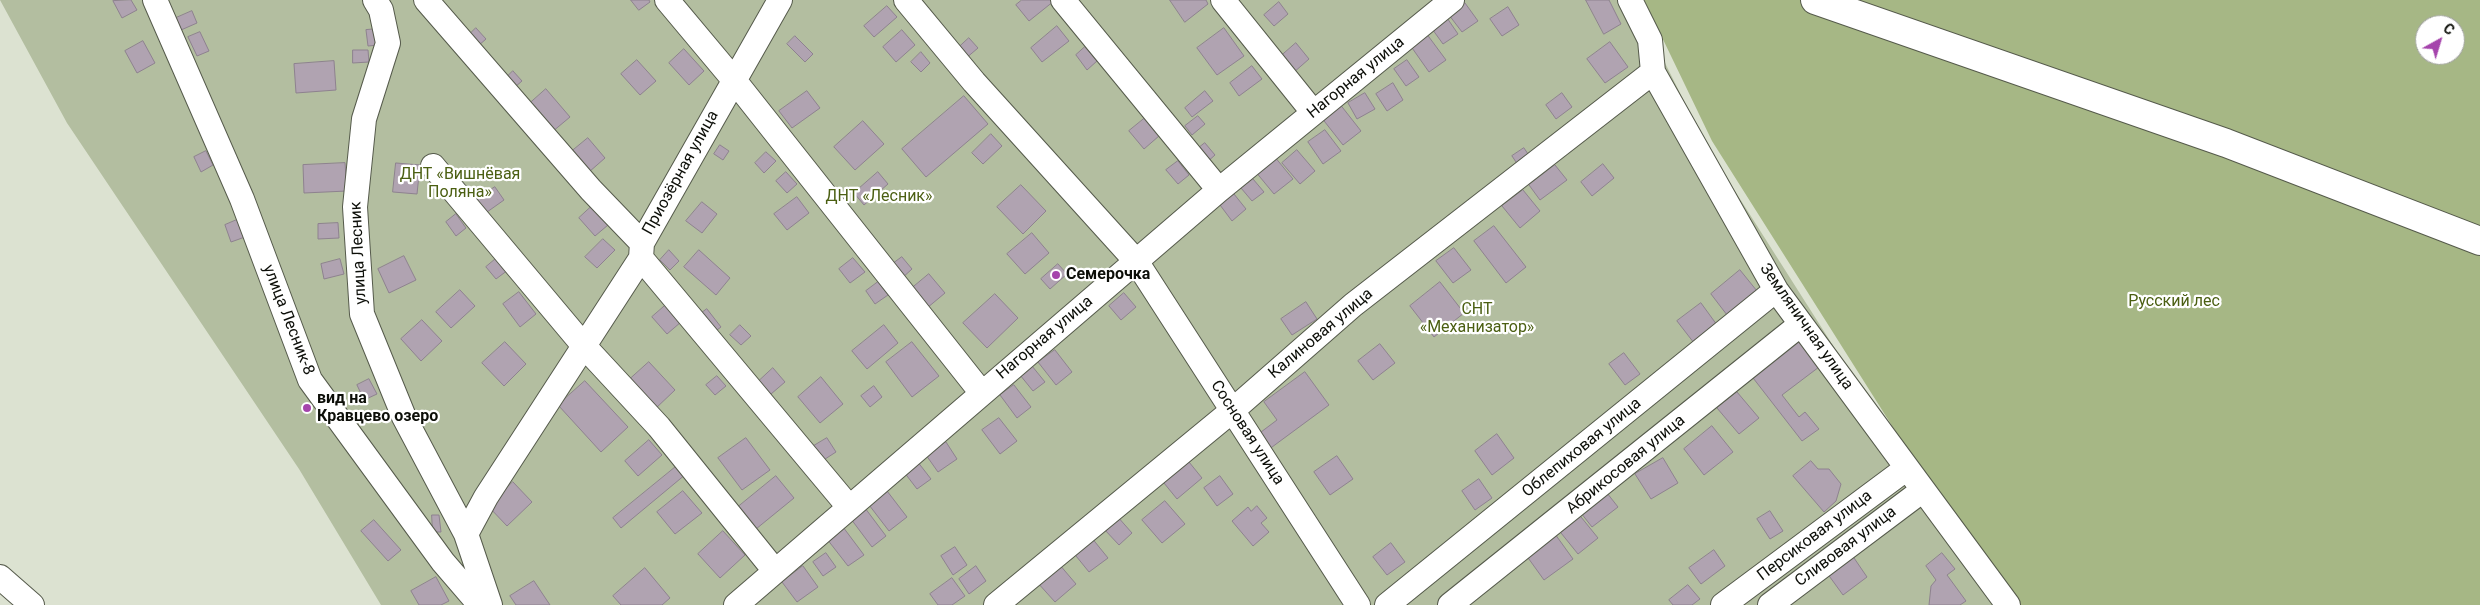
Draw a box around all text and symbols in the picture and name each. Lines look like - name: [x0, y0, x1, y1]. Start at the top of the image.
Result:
- north arrow: [2415, 15, 2465, 65]
- text: С: [2440, 20, 2457, 38]
- street label: Нагорная улица: [1304, 33, 1408, 123]
- street label: Приозёрная улица: [639, 108, 723, 238]
- park label: ДНТ «Вишнёвая Поляна»: [400, 165, 520, 203]
- park label: ДНТ «Лесник»: [825, 187, 933, 207]
- street label: улица Лесник: [347, 201, 371, 305]
- street label: Земляничная улица: [1755, 260, 1857, 394]
- street label: улица Лесник-8: [258, 262, 318, 378]
- place label: Семерочка: [1066, 265, 1150, 285]
- marker: Семерочка: [1050, 269, 1062, 281]
- street label: Калиновая улица: [1265, 285, 1377, 383]
- street label: Нагорная улица: [993, 292, 1097, 384]
- park label: Русский лес: [2128, 292, 2220, 312]
- park label: СНТ «Механизатор»: [1420, 300, 1534, 338]
- street label: Сосновая улица: [1206, 377, 1288, 489]
- place label: вид на Кравцево озеро: [317, 389, 438, 427]
- street label: Облепиховая улица: [1519, 394, 1645, 502]
- marker: вид на Кравцево озеро: [301, 402, 313, 414]
- street label: Абрикосовая улица: [1563, 411, 1689, 519]
- street label: Персиковая улица: [1754, 487, 1876, 585]
- street label: Сливовая улица: [1792, 503, 1900, 591]

